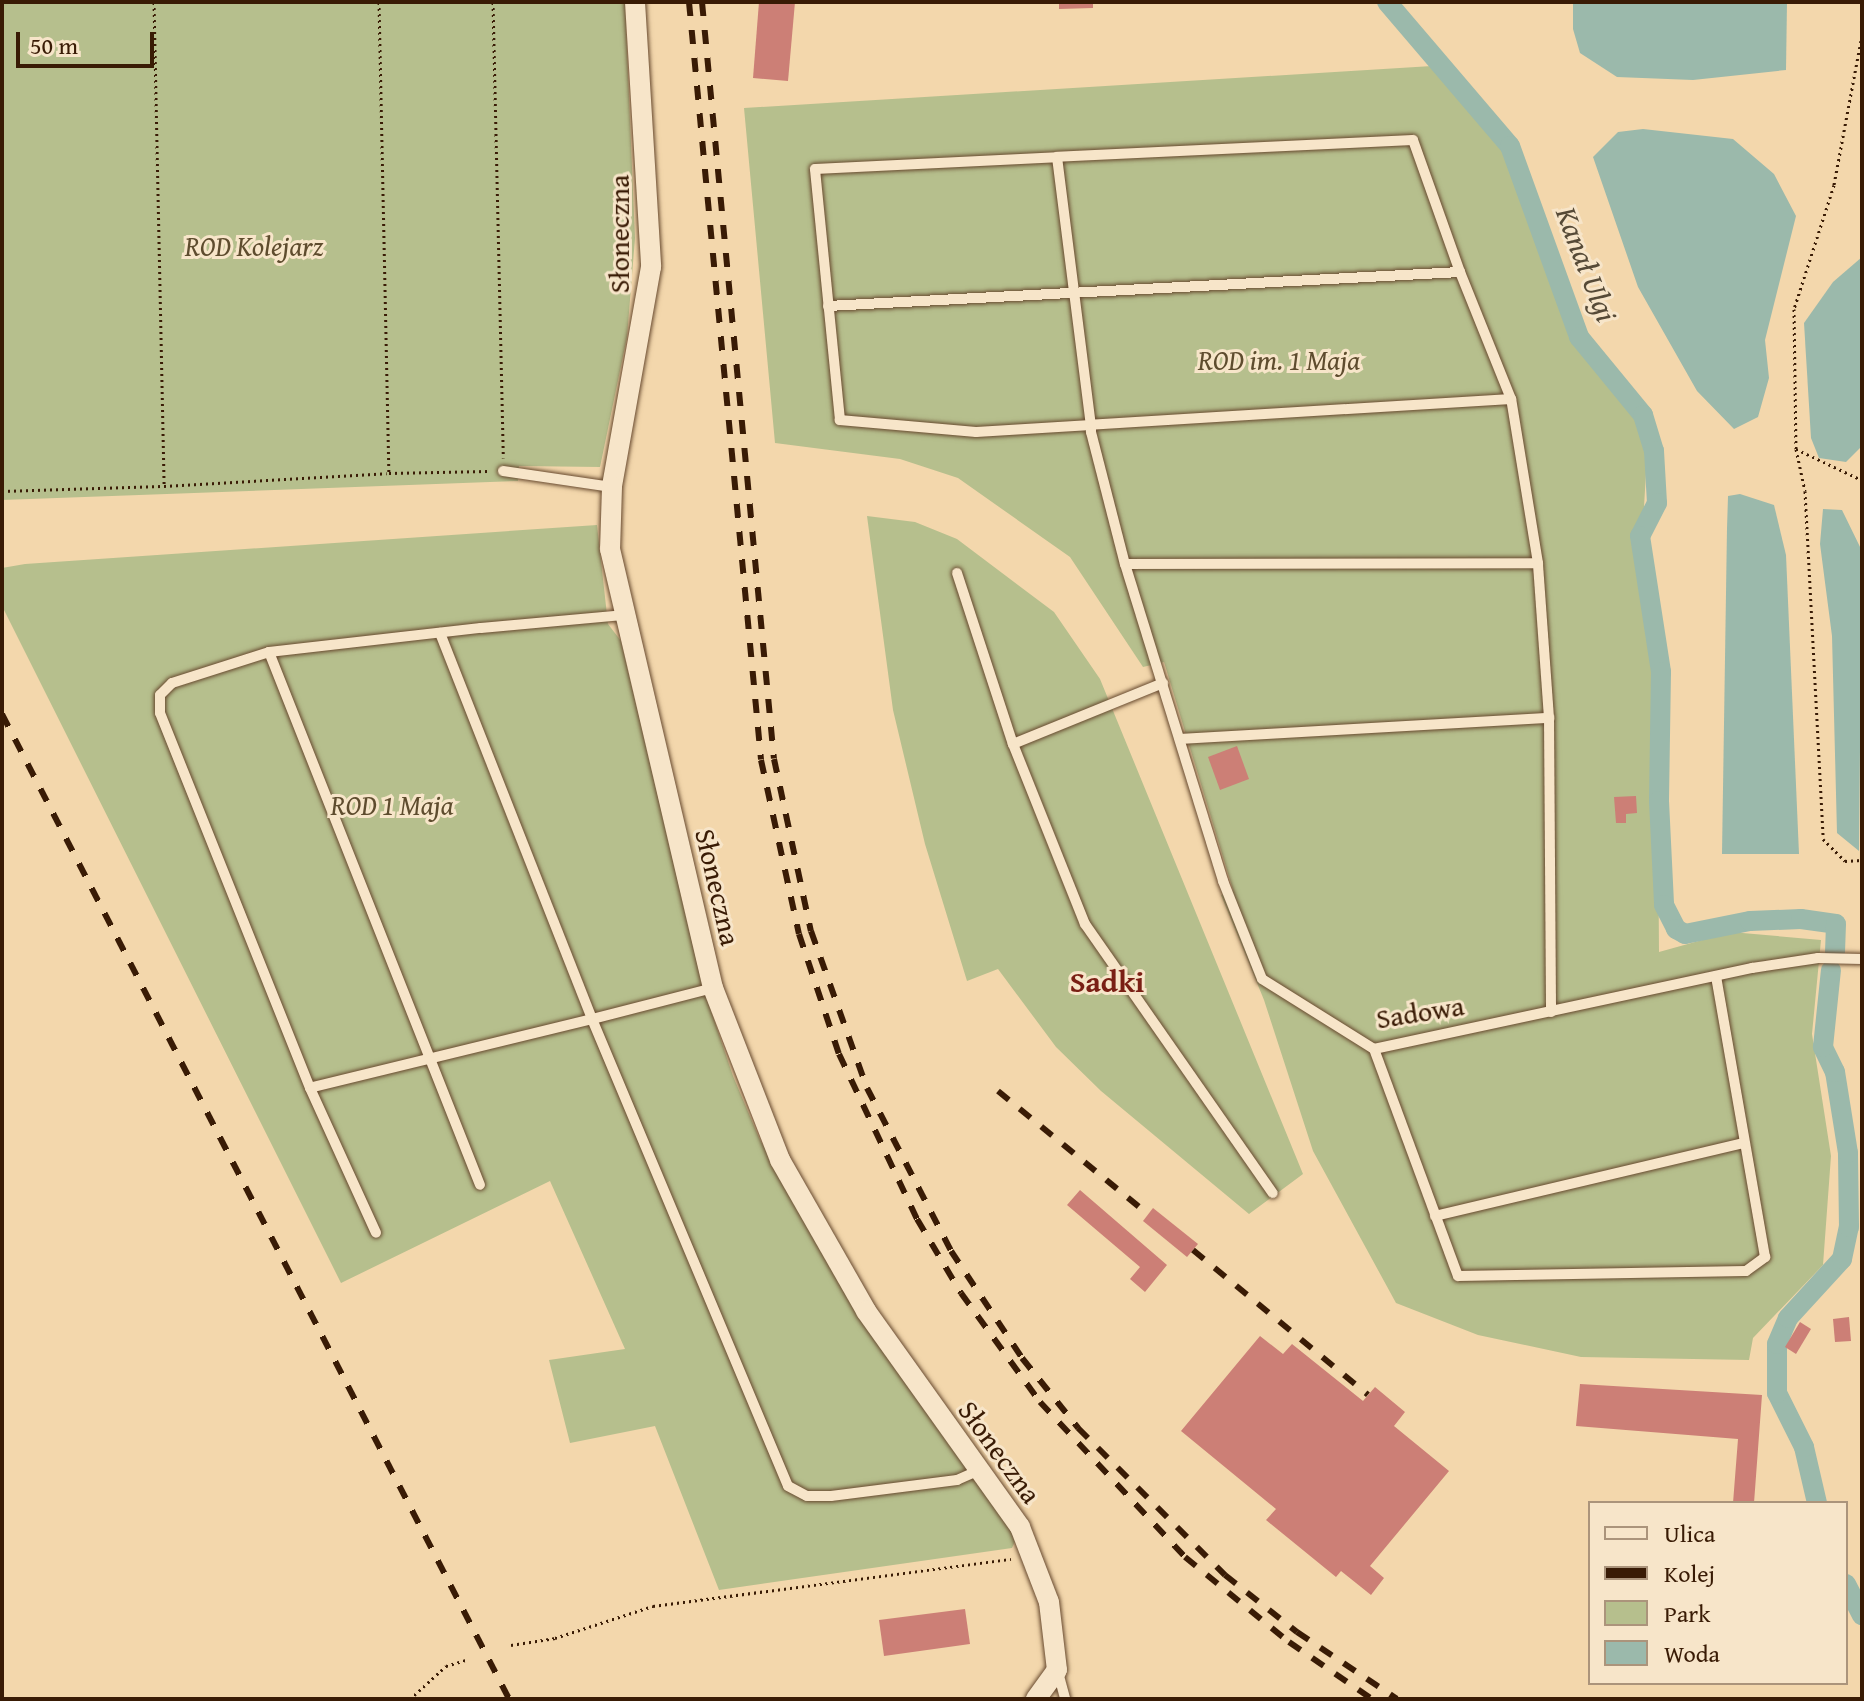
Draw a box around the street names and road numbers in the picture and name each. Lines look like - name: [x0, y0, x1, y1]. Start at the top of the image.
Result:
- street label: Słoneczna: [602, 175, 636, 293]
- street label: Słoneczna: [688, 825, 748, 949]
- street label: Sadowa: [1374, 988, 1466, 1036]
- street label: Słoneczna: [952, 1394, 1048, 1510]

